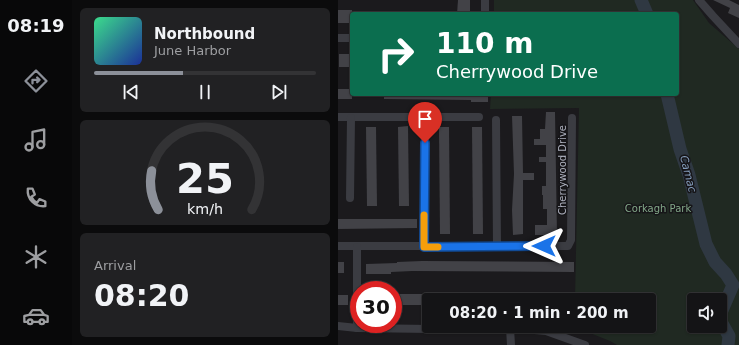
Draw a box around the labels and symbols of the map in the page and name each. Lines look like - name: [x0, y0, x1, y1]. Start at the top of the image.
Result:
- pin: [408, 102, 442, 143]
- street label: Cherrywood Drive: [557, 125, 568, 215]
- water label: Camac: [677, 154, 699, 194]
- park label: Corkagh Park: [625, 203, 691, 214]
- position arrow: [523, 225, 565, 267]
- speed limit sign: 30: [350, 281, 402, 333]

